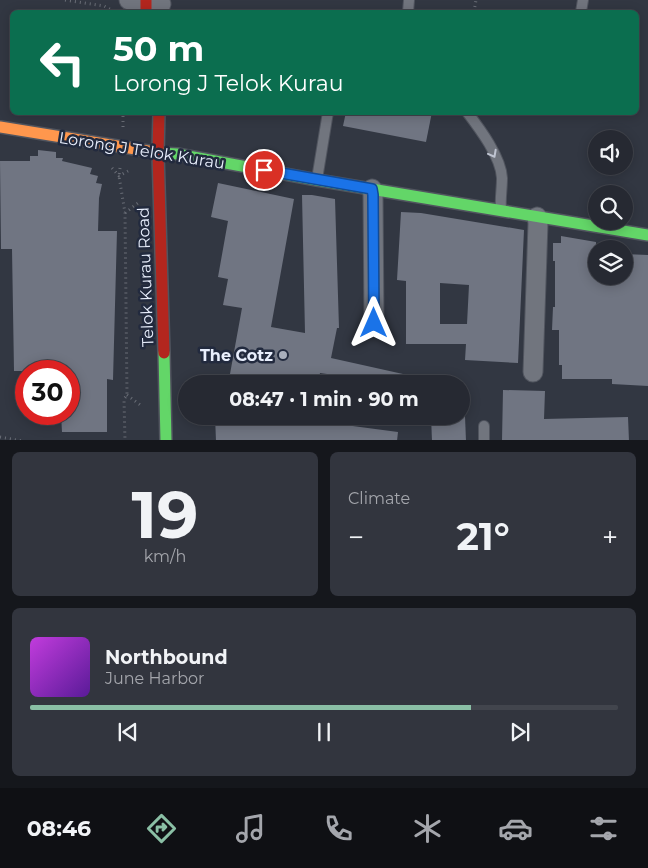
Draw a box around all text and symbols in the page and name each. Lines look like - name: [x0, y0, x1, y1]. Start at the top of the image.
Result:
- text: 50 m: [113, 27, 204, 70]
- icon: left: [30, 30, 95, 95]
- text: Lorong J Telok Kurau: [113, 70, 343, 97]
- street label: Lorong J Telok Kurau: [58, 128, 226, 173]
- map controls: [588, 130, 633, 285]
- button: sound: [588, 130, 633, 175]
- one-way arrow: [487, 148, 497, 157]
- pin: [243, 149, 285, 191]
- icon: arrive: [250, 156, 278, 184]
- button: search: [588, 185, 633, 230]
- street label: Telok Kurau Road: [134, 207, 157, 347]
- button: layers: [588, 240, 633, 285]
- position arrow: [347, 296, 399, 348]
- place label: The Cotz: [200, 346, 273, 365]
- marker: The Cotz: [277, 349, 289, 361]
- speed limit sign: 30: [15, 360, 80, 425]
- text: 08:47 · 1 min · 90 m: [229, 388, 419, 411]
- text: 19: [132, 475, 198, 554]
- text: Climate: [348, 489, 410, 508]
- text: 21°: [456, 513, 510, 560]
- text: −: [348, 520, 364, 554]
- text: +: [602, 520, 618, 554]
- text: km/h: [144, 547, 186, 566]
- text: Northbound: [105, 646, 228, 669]
- text: June Harbor: [105, 669, 204, 688]
- icon: previous: [114, 718, 142, 746]
- icon: pause: [310, 718, 338, 746]
- icon: next: [506, 718, 534, 746]
- icon: directions: [144, 811, 179, 846]
- icon: music: [233, 811, 268, 846]
- icon: phone: [321, 811, 356, 846]
- icon: climate: [410, 811, 445, 846]
- icon: car: [498, 811, 533, 846]
- icon: filters: [586, 811, 621, 846]
- text: 08:46: [27, 815, 91, 842]

